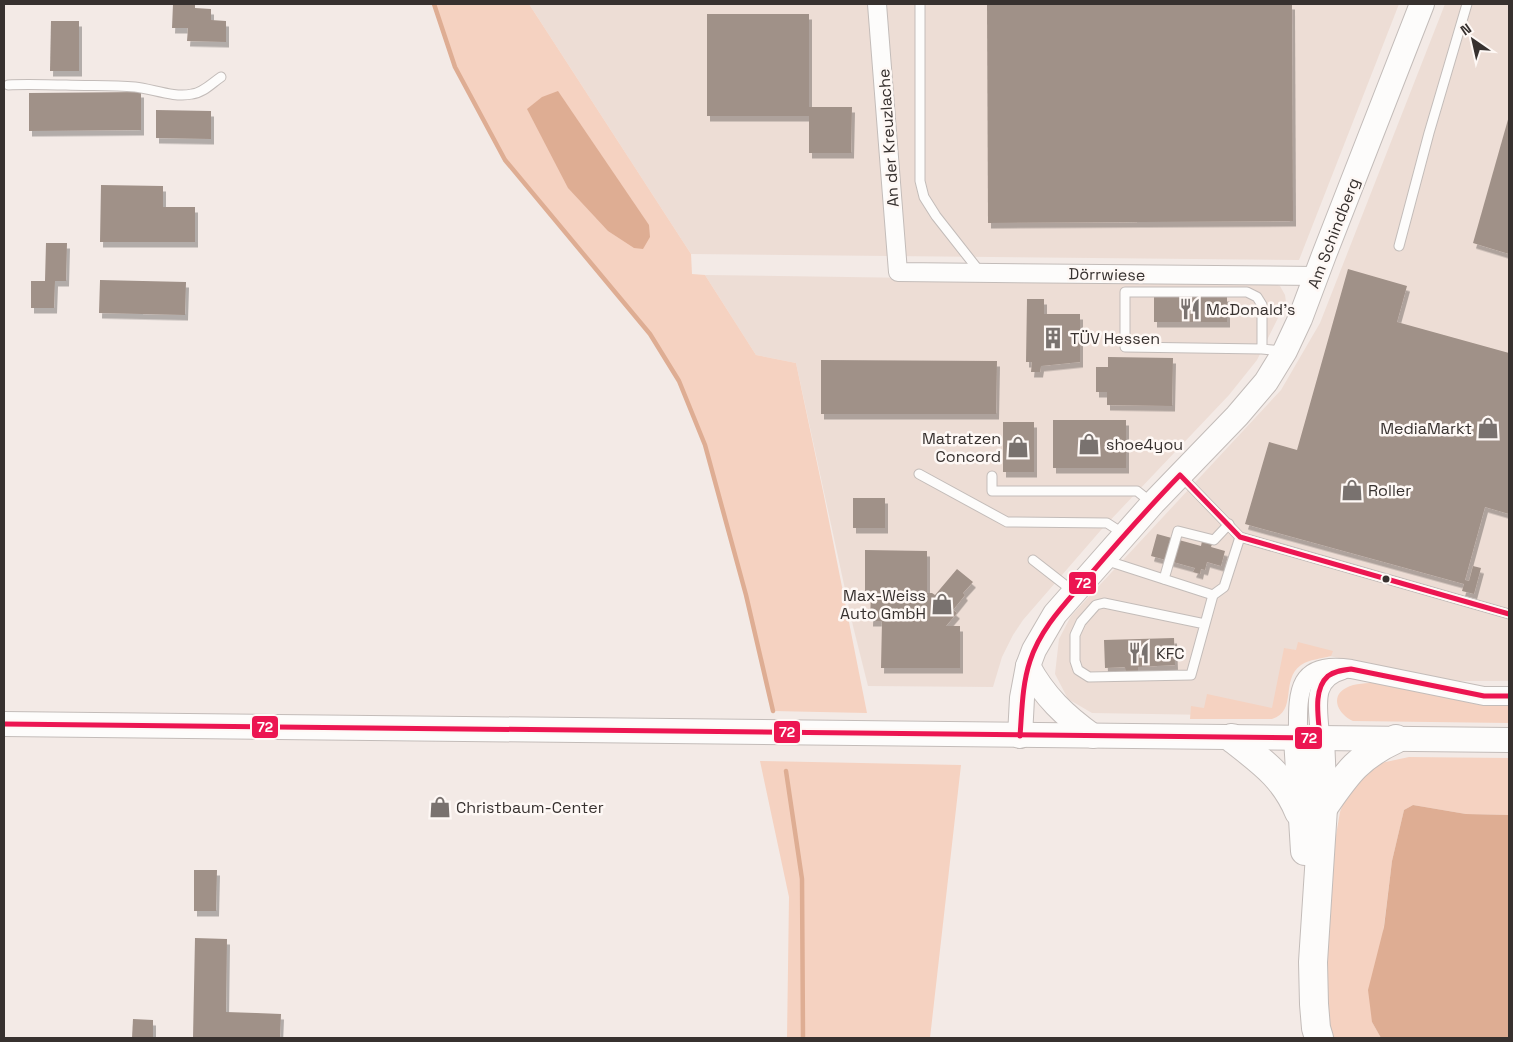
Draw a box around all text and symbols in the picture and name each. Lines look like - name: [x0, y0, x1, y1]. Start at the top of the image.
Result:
- north arrow: [1448, 15, 1498, 65]
- text: N: [1457, 19, 1475, 39]
- street label: An der Kreuzlache: [873, 68, 904, 208]
- street label: Am Schindberg: [1303, 175, 1364, 292]
- street label: Dörrwiese: [1068, 263, 1146, 286]
- restaurant icon: McDonald's: [1177, 296, 1203, 322]
- place label: McDonald's: [1206, 299, 1296, 320]
- building icon: TÜV Hessen: [1040, 325, 1066, 351]
- place label: TÜV Hessen: [1070, 328, 1160, 349]
- shop icon: MediaMarkt: [1475, 415, 1501, 441]
- place label: MediaMarkt: [1380, 418, 1472, 439]
- place label: Matratzen Concord: [922, 428, 1001, 467]
- shop icon: shoe4you: [1076, 431, 1102, 457]
- shop icon: Matratzen Concord: [1005, 434, 1031, 460]
- place label: shoe4you: [1106, 434, 1183, 455]
- shop icon: Roller: [1339, 477, 1365, 503]
- place label: Roller: [1368, 480, 1411, 501]
- line badge: 72: [1068, 571, 1097, 595]
- text: 72: [1075, 574, 1091, 592]
- unlabelled marker: [1381, 574, 1391, 584]
- place label: Max-Weiss Auto GmbH: [840, 585, 926, 624]
- shop icon: Max-Weiss Auto GmbH: [929, 591, 955, 617]
- restaurant icon: KFC: [1126, 640, 1152, 666]
- place label: KFC: [1156, 643, 1185, 664]
- line badge: 72: [251, 715, 279, 739]
- text: 72: [257, 718, 273, 736]
- line badge: 72: [773, 720, 801, 744]
- text: 72: [779, 723, 795, 741]
- line badge: 72: [1294, 726, 1323, 750]
- text: 72: [1301, 729, 1317, 747]
- shop icon: Christbaum-Center: [427, 794, 453, 820]
- place label: Christbaum-Center: [456, 797, 604, 818]

